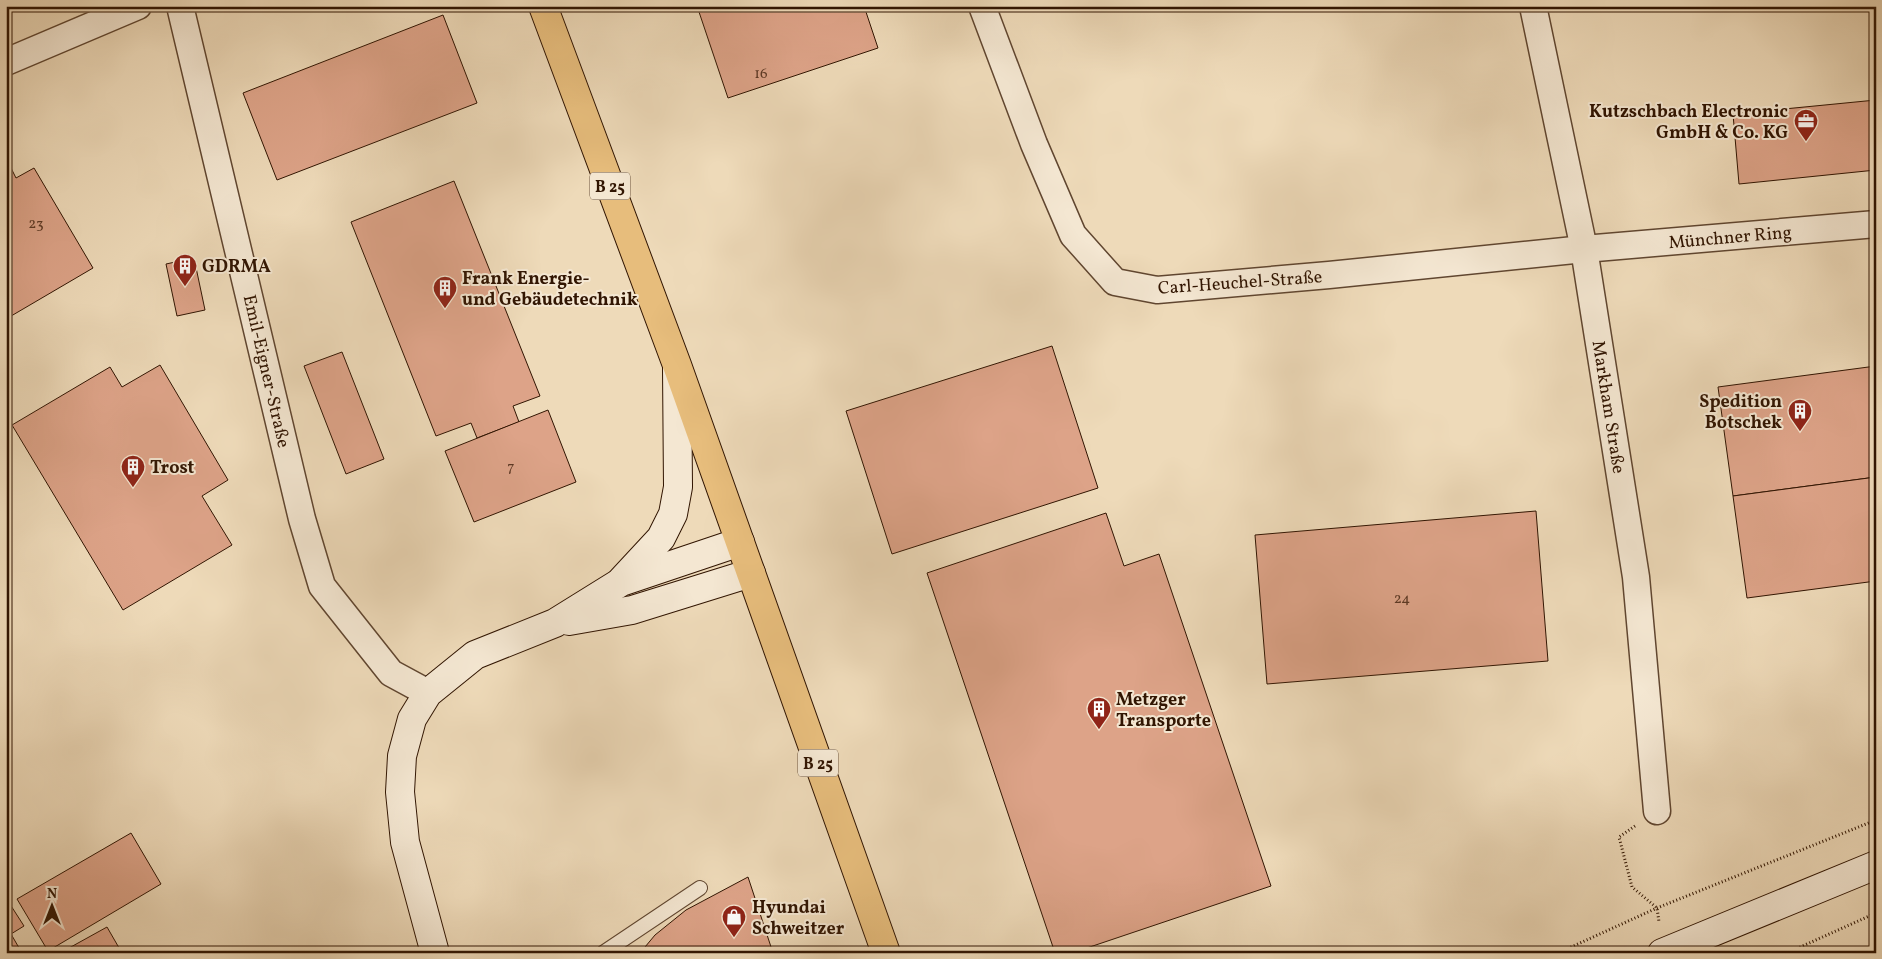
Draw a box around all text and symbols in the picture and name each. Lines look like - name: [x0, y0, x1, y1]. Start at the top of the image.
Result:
- house number: 16: [754, 64, 768, 85]
- place label: Kutzschbach Electronic GmbH & Co. KG: [1589, 100, 1788, 146]
- office icon: Kutzschbach Electronic GmbH & Co. KG: [1793, 108, 1819, 142]
- road number: B 25: [590, 172, 630, 200]
- house number: 23: [28, 214, 44, 235]
- street label: Münchner Ring: [1667, 221, 1793, 256]
- building icon: GDRMA: [172, 253, 198, 287]
- place label: GDRMA: [202, 255, 271, 280]
- street label: Carl-Heuchel-Straße: [1157, 265, 1323, 302]
- place label: Frank Energie- und Gebäudetechnik: [462, 267, 638, 313]
- building icon: Frank Energie- und Gebäudetechnik: [432, 275, 458, 309]
- street label: Emil-Eigner-Straße: [236, 292, 295, 450]
- street label: Markham Straße: [1585, 339, 1630, 476]
- place label: Spedition Botschek: [1699, 390, 1782, 436]
- building icon: Spedition Botschek: [1787, 398, 1813, 432]
- building icon: Trost: [120, 454, 146, 488]
- place label: Trost: [150, 456, 195, 481]
- house number: 7: [507, 457, 515, 478]
- house number: 24: [1394, 589, 1410, 610]
- place label: Metzger Transporte: [1116, 688, 1211, 734]
- building icon: Metzger Transporte: [1086, 696, 1112, 730]
- road number: B 25: [798, 750, 838, 776]
- north arrow: [28, 882, 78, 932]
- text: N: [47, 885, 57, 904]
- place label: Hyundai Schweitzer: [752, 896, 845, 942]
- shop icon: Hyundai Schweitzer: [721, 904, 747, 938]

